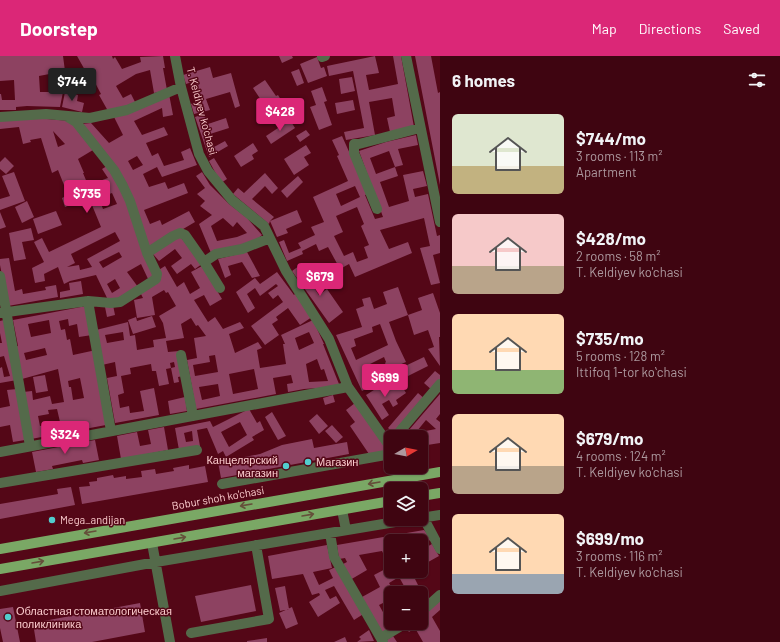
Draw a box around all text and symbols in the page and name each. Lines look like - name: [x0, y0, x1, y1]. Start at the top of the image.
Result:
- text: Doorstep: [20, 17, 98, 40]
- text: Map: [592, 20, 617, 37]
- text: Directions: [639, 20, 701, 37]
- text: Saved: [723, 20, 760, 37]
- street label: T. Keldiyev ko'chasi: [185, 66, 221, 156]
- pin: $744: [48, 68, 96, 102]
- icon: filters: [746, 69, 768, 91]
- text: 6 homes: [452, 70, 515, 90]
- text: $744: [57, 73, 87, 89]
- pin: $428: [256, 98, 304, 132]
- text: $428: [265, 103, 295, 119]
- text: $744/mo: [576, 128, 646, 148]
- icon: home: [484, 130, 532, 178]
- text: 3 rooms · 113 m²: [576, 148, 663, 164]
- text: Apartment: [576, 164, 637, 180]
- pin: $735: [63, 180, 111, 214]
- text: $735: [73, 185, 101, 201]
- text: $428/mo: [576, 228, 646, 248]
- icon: home: [484, 230, 532, 278]
- text: 2 rooms · 58 m²: [576, 248, 660, 264]
- pin: $679: [296, 263, 344, 297]
- text: T. Keldiyev ko'chasi: [576, 264, 683, 280]
- text: $679: [306, 268, 334, 284]
- text: $735/mo: [576, 328, 644, 348]
- icon: home: [484, 330, 532, 378]
- text: 5 rooms · 128 m²: [576, 348, 665, 364]
- pin: $699: [361, 364, 409, 398]
- text: Ittifoq 1-tor koʻchasi: [576, 364, 687, 380]
- text: $699: [371, 369, 399, 385]
- pin: $324: [41, 421, 89, 455]
- text: $324: [50, 426, 80, 442]
- text: $679/mo: [576, 428, 643, 448]
- north arrow: [384, 430, 428, 474]
- map controls: [384, 430, 428, 630]
- icon: home: [484, 430, 532, 478]
- text: 4 rooms · 124 m²: [576, 448, 666, 464]
- place label: Канцелярский магазин: [206, 453, 278, 479]
- place label: Магазин: [316, 455, 358, 468]
- marker: Магазин: [303, 457, 313, 467]
- marker: Канцелярский магазин: [281, 461, 291, 471]
- text: T. Keldiyev ko'chasi: [576, 464, 683, 480]
- one-way arrow: [368, 479, 381, 487]
- button: layers: [384, 482, 428, 526]
- street label: Bobur shoh ko'chasi: [171, 483, 265, 512]
- one-way arrow: [240, 501, 253, 509]
- one-way arrow: [302, 511, 315, 519]
- place label: Mega_andijan: [60, 513, 125, 526]
- marker: Mega_andijan: [47, 515, 57, 525]
- text: $699/mo: [576, 528, 644, 548]
- one-way arrow: [84, 529, 97, 537]
- icon: home: [484, 530, 532, 578]
- one-way arrow: [173, 534, 186, 542]
- button: +: [384, 534, 428, 578]
- text: 3 rooms · 116 m²: [576, 548, 663, 564]
- one-way arrow: [32, 558, 45, 566]
- text: T. Keldiyev ko'chasi: [576, 564, 683, 580]
- button: −: [384, 586, 428, 630]
- place label: Областная стоматологическая поликлиника: [16, 604, 172, 630]
- marker: Областная стоматологическая поликлиника: [3, 612, 13, 622]

